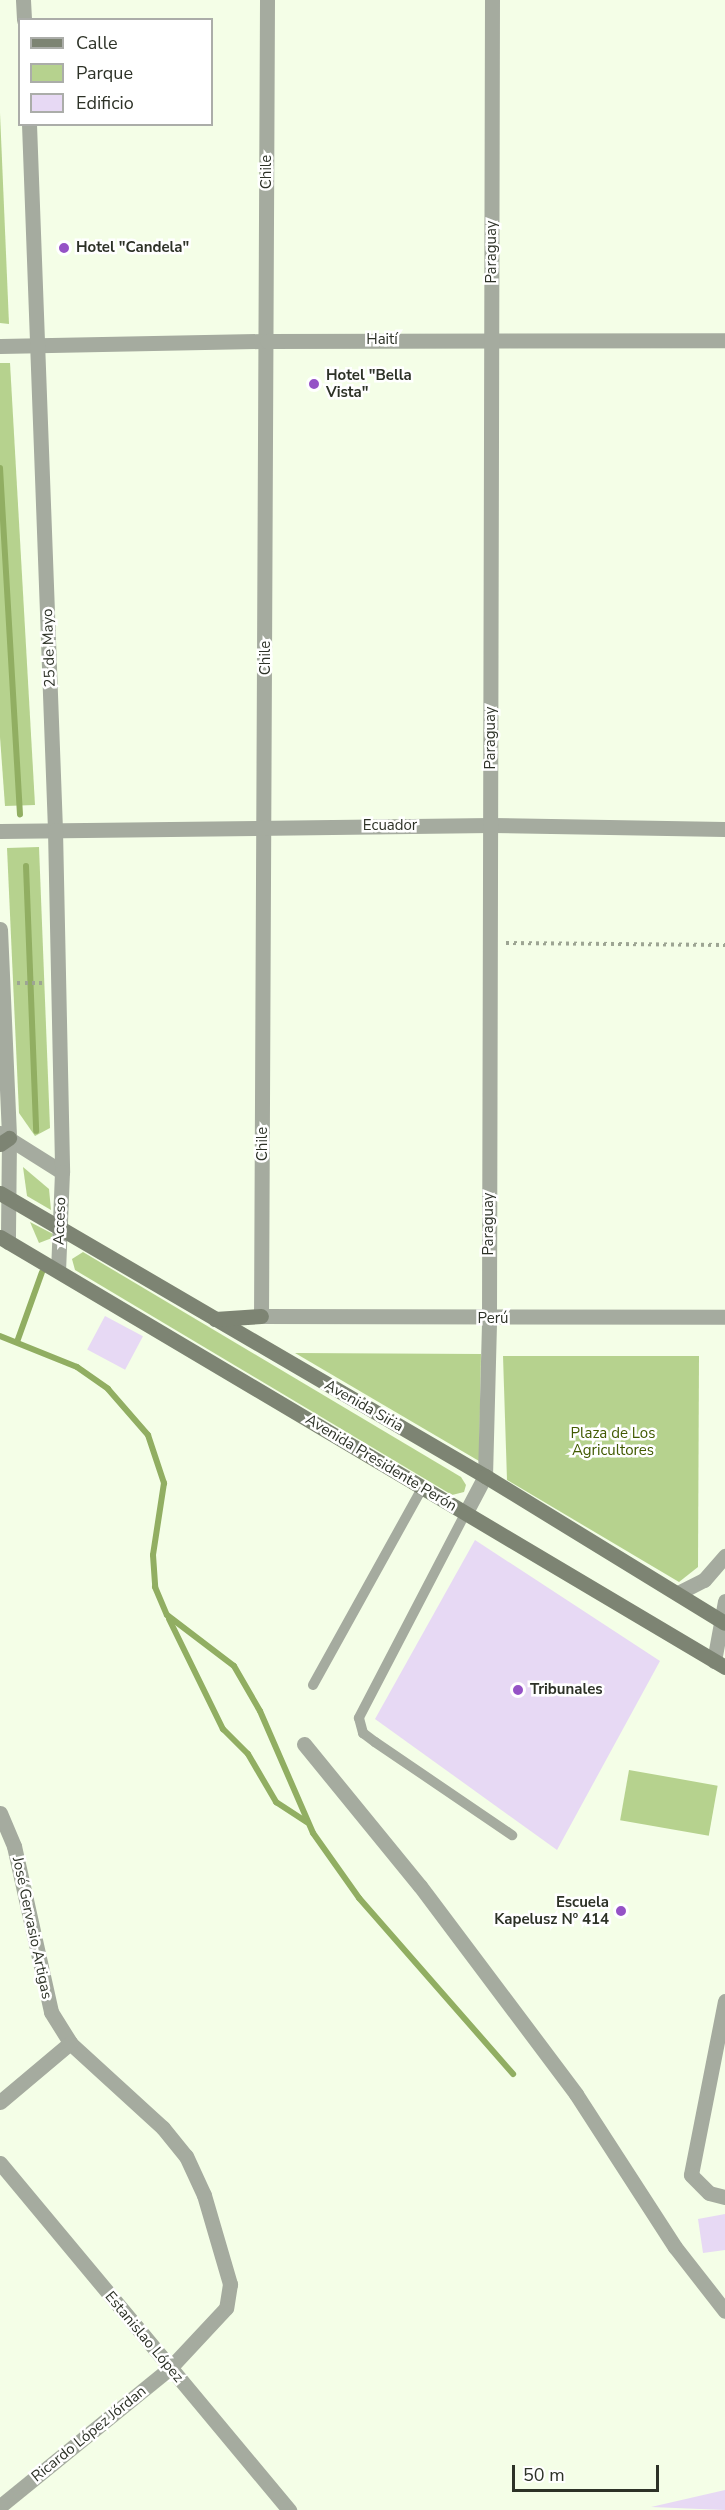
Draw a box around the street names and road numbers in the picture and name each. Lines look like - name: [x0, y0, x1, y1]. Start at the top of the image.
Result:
- street label: Chile: [258, 155, 276, 189]
- street label: Paraguay: [483, 220, 501, 284]
- street label: Haití: [366, 331, 398, 349]
- street label: 25 de Mayo: [39, 608, 59, 688]
- street label: Chile: [257, 641, 275, 675]
- street label: Paraguay: [482, 706, 500, 770]
- street label: Ecuador: [363, 817, 417, 835]
- street label: Chile: [254, 1127, 272, 1161]
- street label: Paraguay: [480, 1192, 498, 1256]
- street label: Acceso: [50, 1197, 70, 1245]
- street label: Perú: [478, 1310, 508, 1328]
- street label: Avenida Siria: [321, 1376, 407, 1436]
- street label: Avenida Presidente Perón: [302, 1411, 460, 1515]
- street label: José Gervasio Artigas: [8, 1855, 56, 2001]
- street label: Estanislao López: [101, 2288, 187, 2386]
- street label: Ricardo López Jórdan: [28, 2382, 150, 2486]

